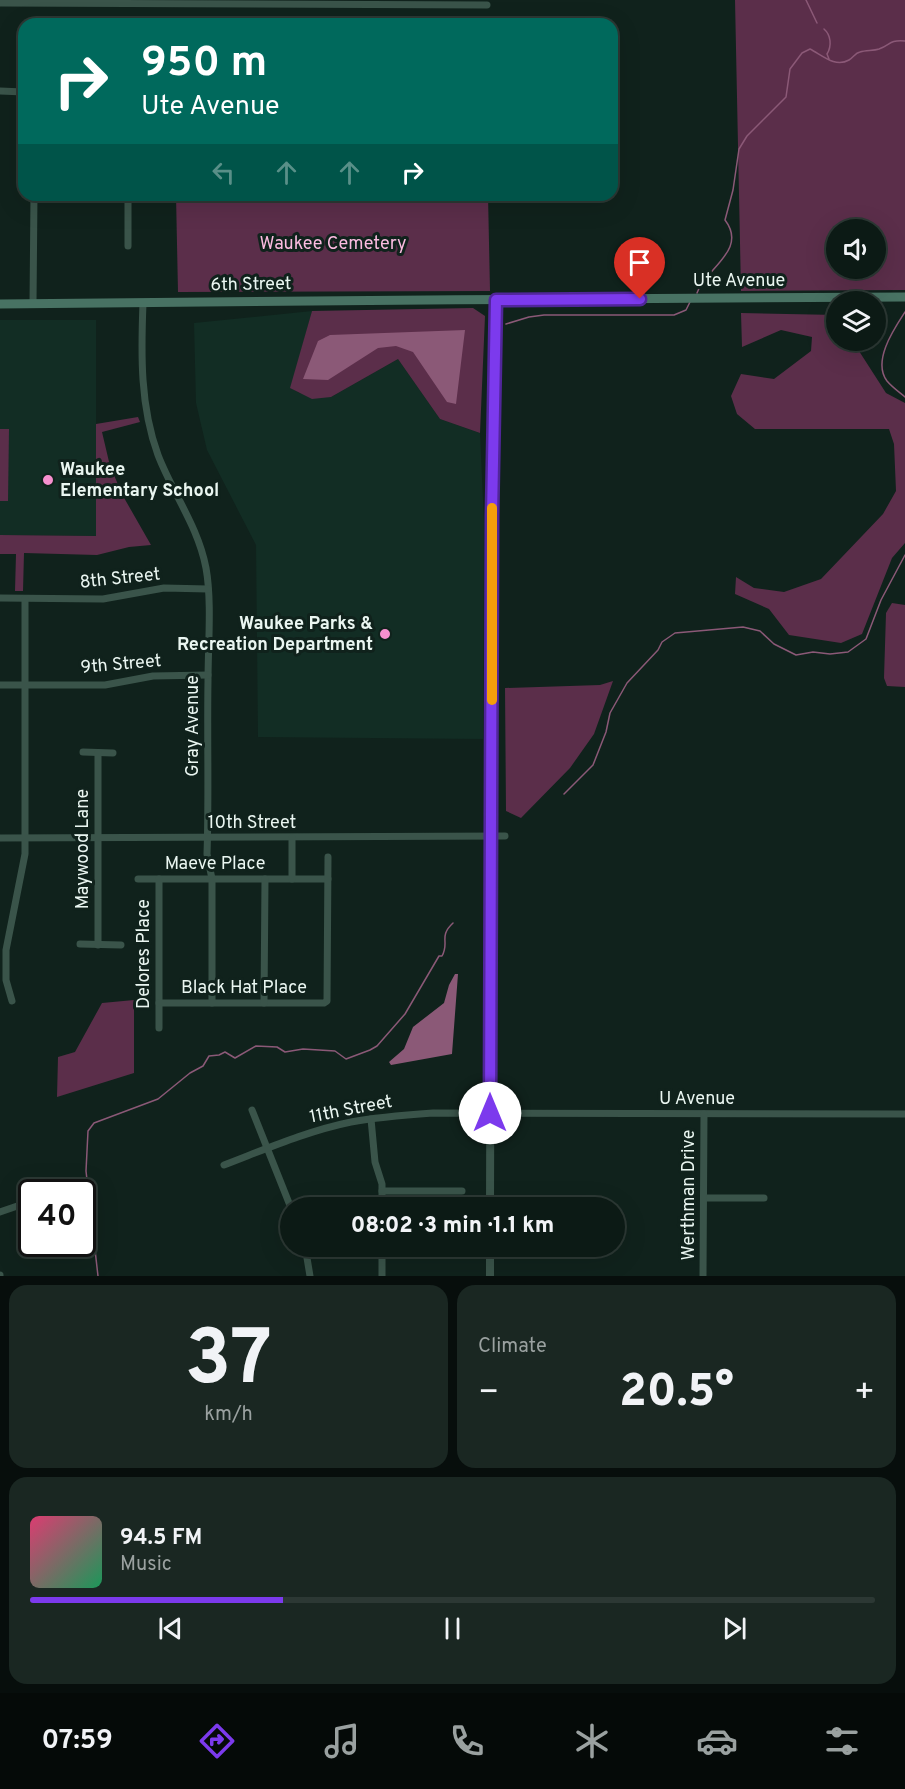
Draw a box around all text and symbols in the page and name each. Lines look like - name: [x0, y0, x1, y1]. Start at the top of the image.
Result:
- text: 950 m: [141, 38, 267, 91]
- icon: right: [42, 42, 120, 120]
- text: Ute Avenue: [141, 90, 280, 124]
- icon: left: [207, 156, 240, 189]
- icon: ahead: [270, 156, 303, 189]
- icon: ahead: [333, 156, 366, 189]
- icon: right: [396, 156, 429, 189]
- map controls: [826, 219, 886, 351]
- button: sound: [826, 219, 886, 279]
- park label: Waukee Cemetery: [259, 233, 407, 256]
- pin: [614, 237, 665, 299]
- icon: arrive: [623, 246, 656, 279]
- street label: Ute Avenue: [693, 270, 785, 293]
- street label: 6th Street: [210, 273, 292, 297]
- button: layers: [826, 291, 886, 351]
- place label: Waukee Elementary School: [60, 459, 219, 503]
- marker: Waukee Elementary School: [41, 473, 55, 487]
- street label: 8th Street: [78, 563, 162, 595]
- place label: Waukee Parks & Recreation Department: [177, 613, 373, 657]
- marker: Waukee Parks & Recreation Department: [378, 627, 392, 641]
- street label: 9th Street: [80, 650, 162, 680]
- street label: Gray Avenue: [182, 675, 205, 777]
- street label: Maywood Lane: [72, 789, 95, 909]
- street label: 10th Street: [208, 812, 296, 835]
- street label: Maeve Place: [165, 853, 265, 876]
- street label: Delores Place: [133, 899, 156, 1009]
- street label: Black Hat Place: [181, 977, 307, 1000]
- position arrow: [458, 1081, 522, 1145]
- street label: U Avenue: [659, 1088, 735, 1111]
- street label: 11th Street: [308, 1091, 394, 1129]
- street label: Werthman Drive: [678, 1130, 701, 1260]
- speed limit sign: 40: [18, 1179, 96, 1257]
- text: 08:02 · 3 min · 1.1 km: [351, 1213, 554, 1240]
- text: 37: [185, 1313, 272, 1412]
- text: Climate: [478, 1334, 547, 1360]
- text: 20.5°: [619, 1365, 734, 1422]
- text: −: [478, 1373, 499, 1415]
- text: +: [854, 1373, 875, 1415]
- text: km/h: [204, 1402, 253, 1428]
- text: 94.5 FM: [120, 1525, 202, 1552]
- text: Music: [120, 1552, 172, 1578]
- icon: previous: [154, 1612, 187, 1645]
- icon: pause: [436, 1612, 469, 1645]
- icon: next: [718, 1612, 751, 1645]
- icon: directions: [196, 1720, 238, 1762]
- icon: music: [321, 1720, 363, 1762]
- icon: phone: [446, 1720, 488, 1762]
- icon: climate: [571, 1720, 613, 1762]
- icon: car: [696, 1720, 738, 1762]
- icon: filters: [821, 1720, 863, 1762]
- text: 07:59: [42, 1724, 113, 1758]

